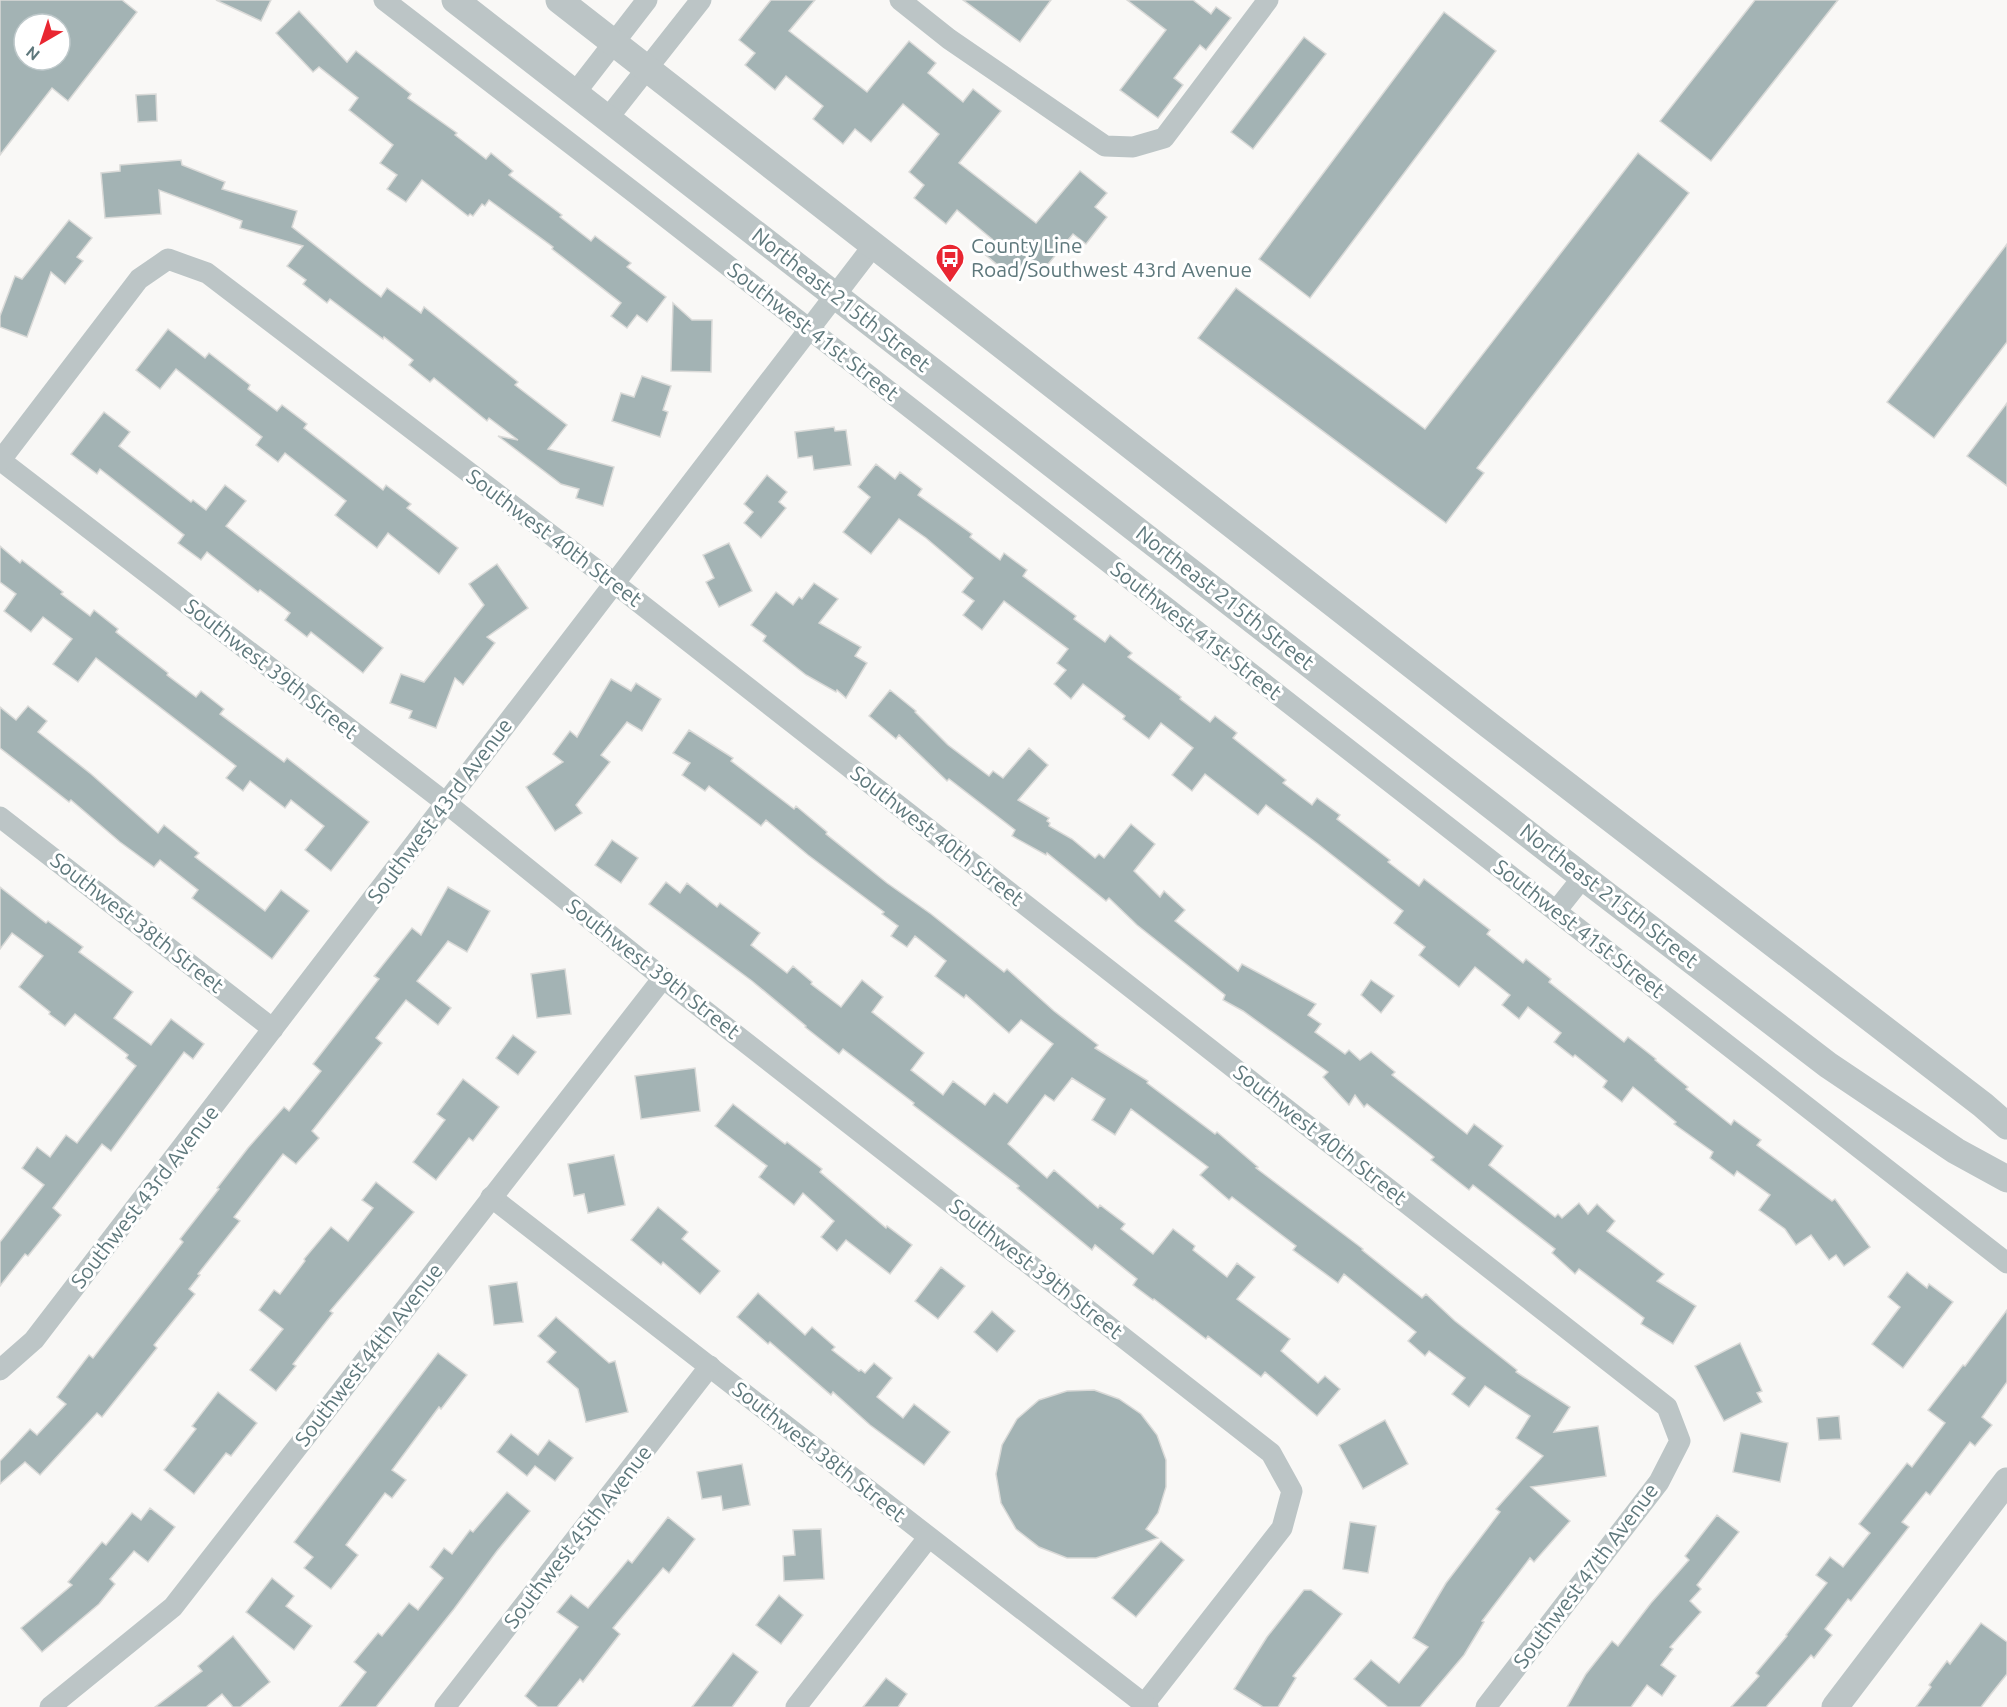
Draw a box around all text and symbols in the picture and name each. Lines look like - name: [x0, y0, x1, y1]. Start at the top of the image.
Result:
- north arrow: [12, 12, 72, 72]
- text: N: [22, 43, 43, 64]
- street label: Northeast 215th Street: [748, 222, 935, 376]
- place label: County Line Road/Southwest 43rd Avenue: [971, 233, 1252, 281]
- bus stop icon: County Line Road/Southwest 43rd Avenue: [934, 242, 966, 284]
- street label: Southwest 41st Street: [723, 257, 904, 405]
- street label: Southwest 40th Street: [462, 464, 647, 611]
- street label: Northeast 215th Street: [1132, 520, 1319, 674]
- street label: Southwest 41st Street: [1106, 556, 1287, 704]
- street label: Southwest 39th Street: [180, 593, 363, 743]
- street label: Southwest 43rd Avenue: [362, 713, 516, 907]
- street label: Southwest 40th Street: [846, 760, 1029, 910]
- street label: Northeast 215th Street: [1516, 818, 1703, 972]
- street label: Southwest 38th Street: [46, 847, 229, 997]
- street label: Southwest 41st Street: [1489, 854, 1670, 1002]
- street label: Southwest 39th Street: [562, 893, 745, 1043]
- street label: Southwest 40th Street: [1229, 1059, 1412, 1209]
- street label: Southwest 43rd Avenue: [65, 1100, 223, 1292]
- street label: Southwest 39th Street: [945, 1193, 1128, 1343]
- street label: Southwest 44th Avenue: [289, 1258, 447, 1450]
- street label: Southwest 38th Street: [728, 1376, 911, 1526]
- street label: Southwest 45th Avenue: [498, 1440, 656, 1632]
- street label: Southwest 47th Avenue: [1508, 1478, 1663, 1672]

